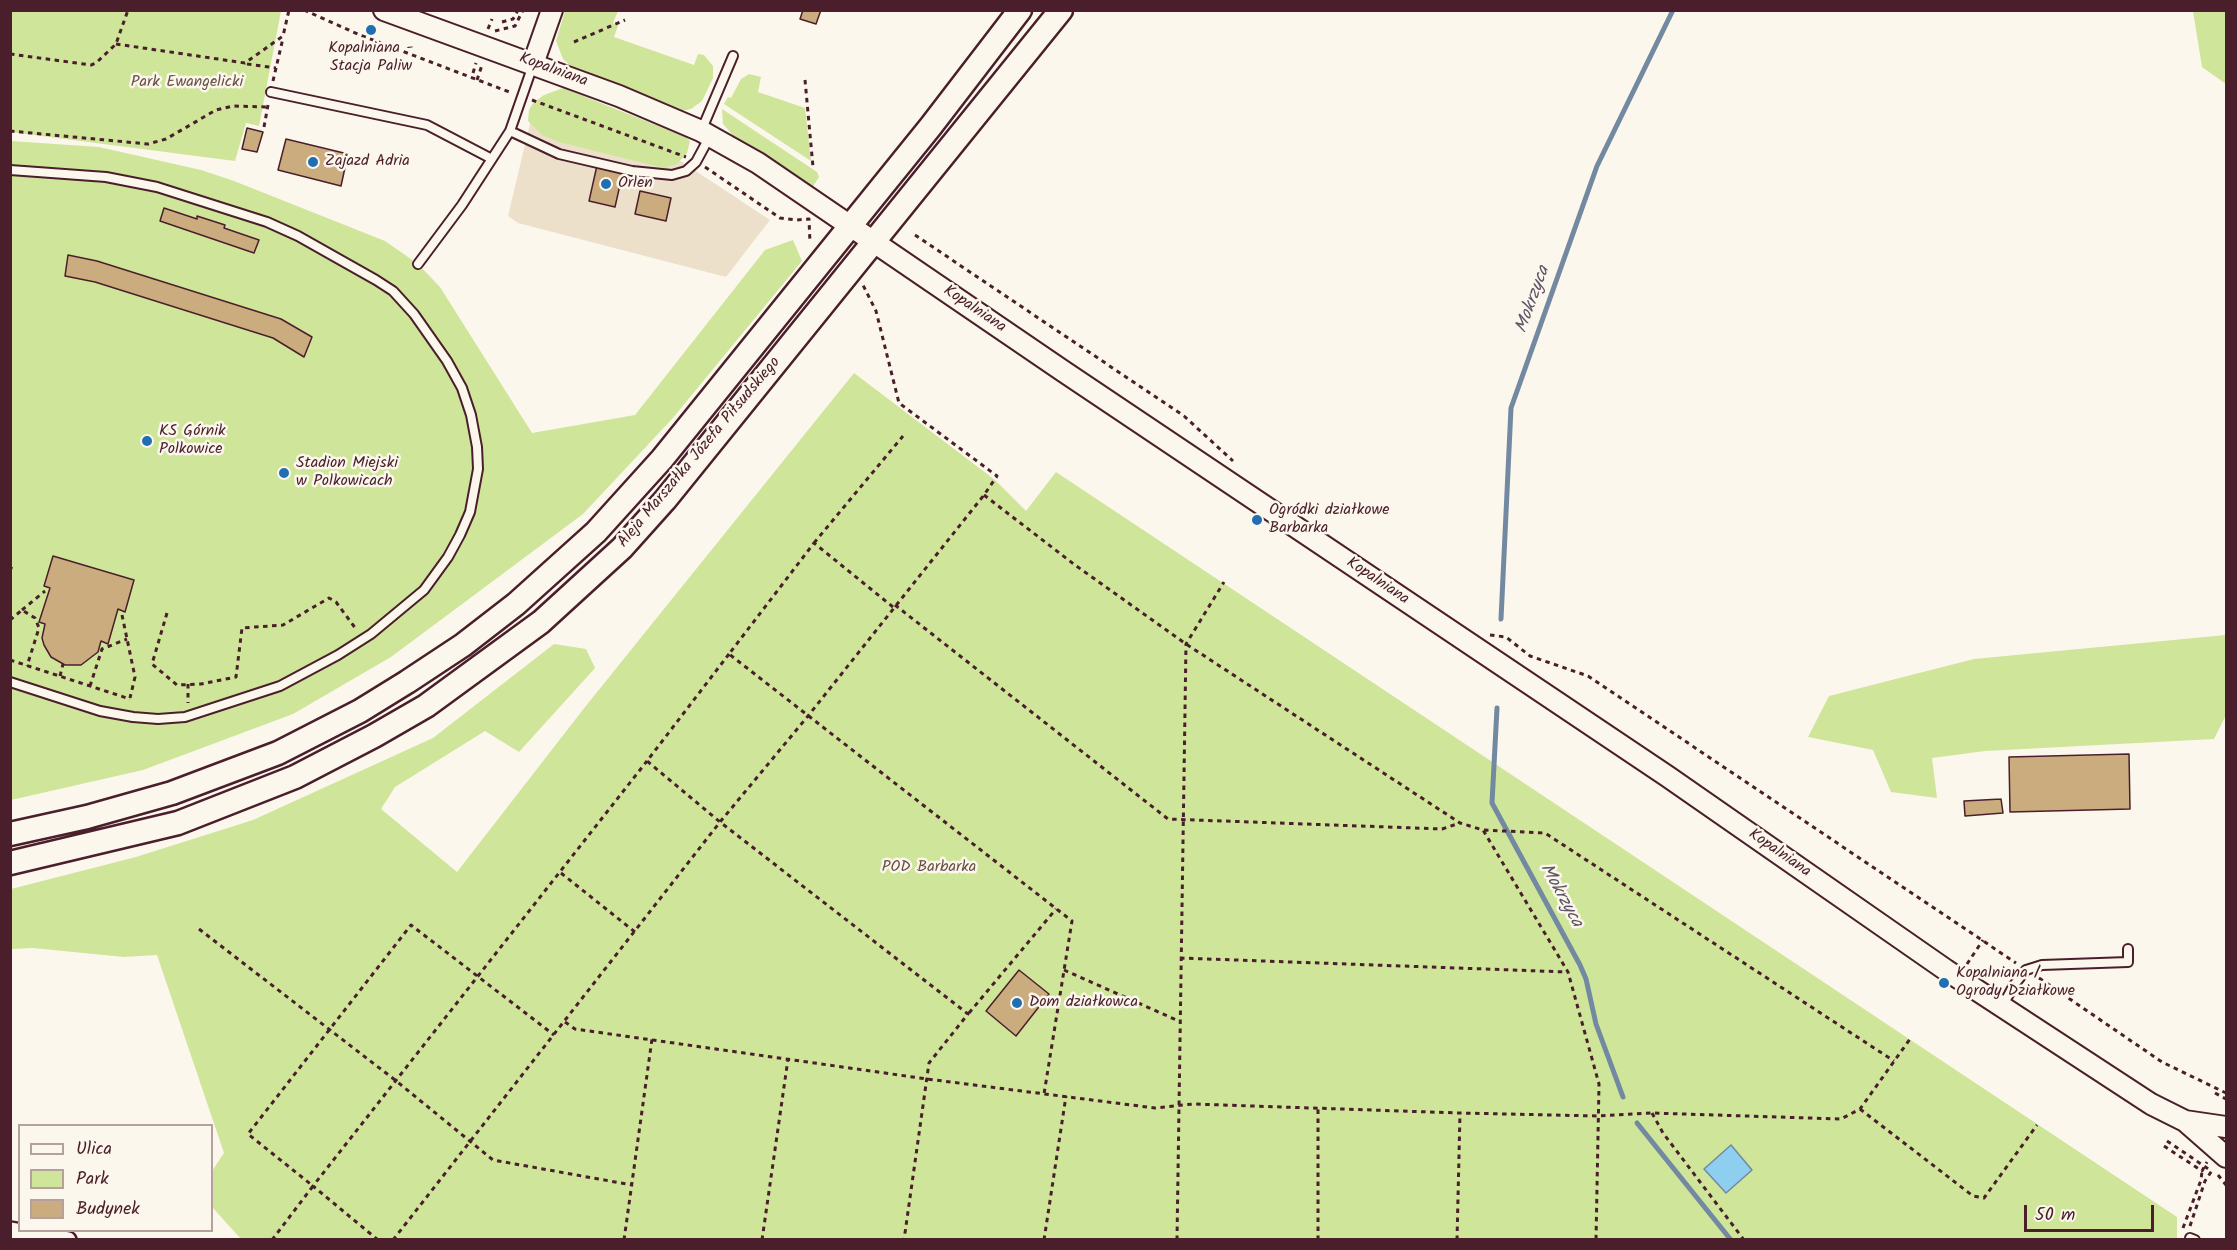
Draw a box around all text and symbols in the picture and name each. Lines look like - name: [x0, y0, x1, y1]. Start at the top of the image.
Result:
- marker: Kopalniana - Stacja Paliw: [364, 23, 378, 37]
- place label: Kopalniana - Stacja Paliw: [328, 39, 414, 77]
- street label: Kopalniana: [516, 50, 590, 92]
- park label: Park Ewangelicki: [131, 73, 243, 93]
- place label: Zajazd Adria: [325, 152, 410, 172]
- marker: Zajazd Adria: [306, 155, 320, 169]
- place label: Orlen: [618, 174, 653, 194]
- marker: Orlen: [599, 177, 613, 191]
- water label: Mokrzyca: [1512, 264, 1556, 336]
- street label: Kopalniana: [939, 282, 1009, 338]
- street label: Aleja Marszałka Józefa Piłsudskiego: [615, 354, 785, 552]
- place label: KS Górnik Polkowice: [159, 422, 226, 460]
- marker: KS Górnik Polkowice: [140, 434, 154, 448]
- place label: Stadion Miejski w Polkowicach: [296, 454, 398, 492]
- marker: Stadion Miejski w Polkowicach: [277, 466, 291, 480]
- place label: Ogródki działkowe Barbarka: [1269, 501, 1389, 539]
- marker: Ogródki działkowe Barbarka: [1250, 513, 1264, 527]
- street label: Kopalniana: [1342, 554, 1412, 610]
- street label: Kopalniana: [1744, 826, 1814, 882]
- park label: POD Barbarka: [882, 858, 976, 878]
- water label: Mokrzyca: [1534, 860, 1586, 932]
- place label: Kopalniana / Ogrody Działkowe: [1956, 964, 2075, 1002]
- marker: Kopalniana / Ogrody Działkowe: [1937, 976, 1951, 990]
- place label: Dom działkowca: [1029, 993, 1138, 1013]
- marker: Dom działkowca: [1010, 996, 1024, 1010]
- legend: [18, 1124, 213, 1232]
- text: Ulica: [76, 1135, 112, 1164]
- text: Park: [76, 1165, 109, 1194]
- scale bar: [2027, 1193, 2158, 1231]
- text: Budynek: [76, 1195, 140, 1224]
- text: 50 m: [2035, 1201, 2075, 1230]

